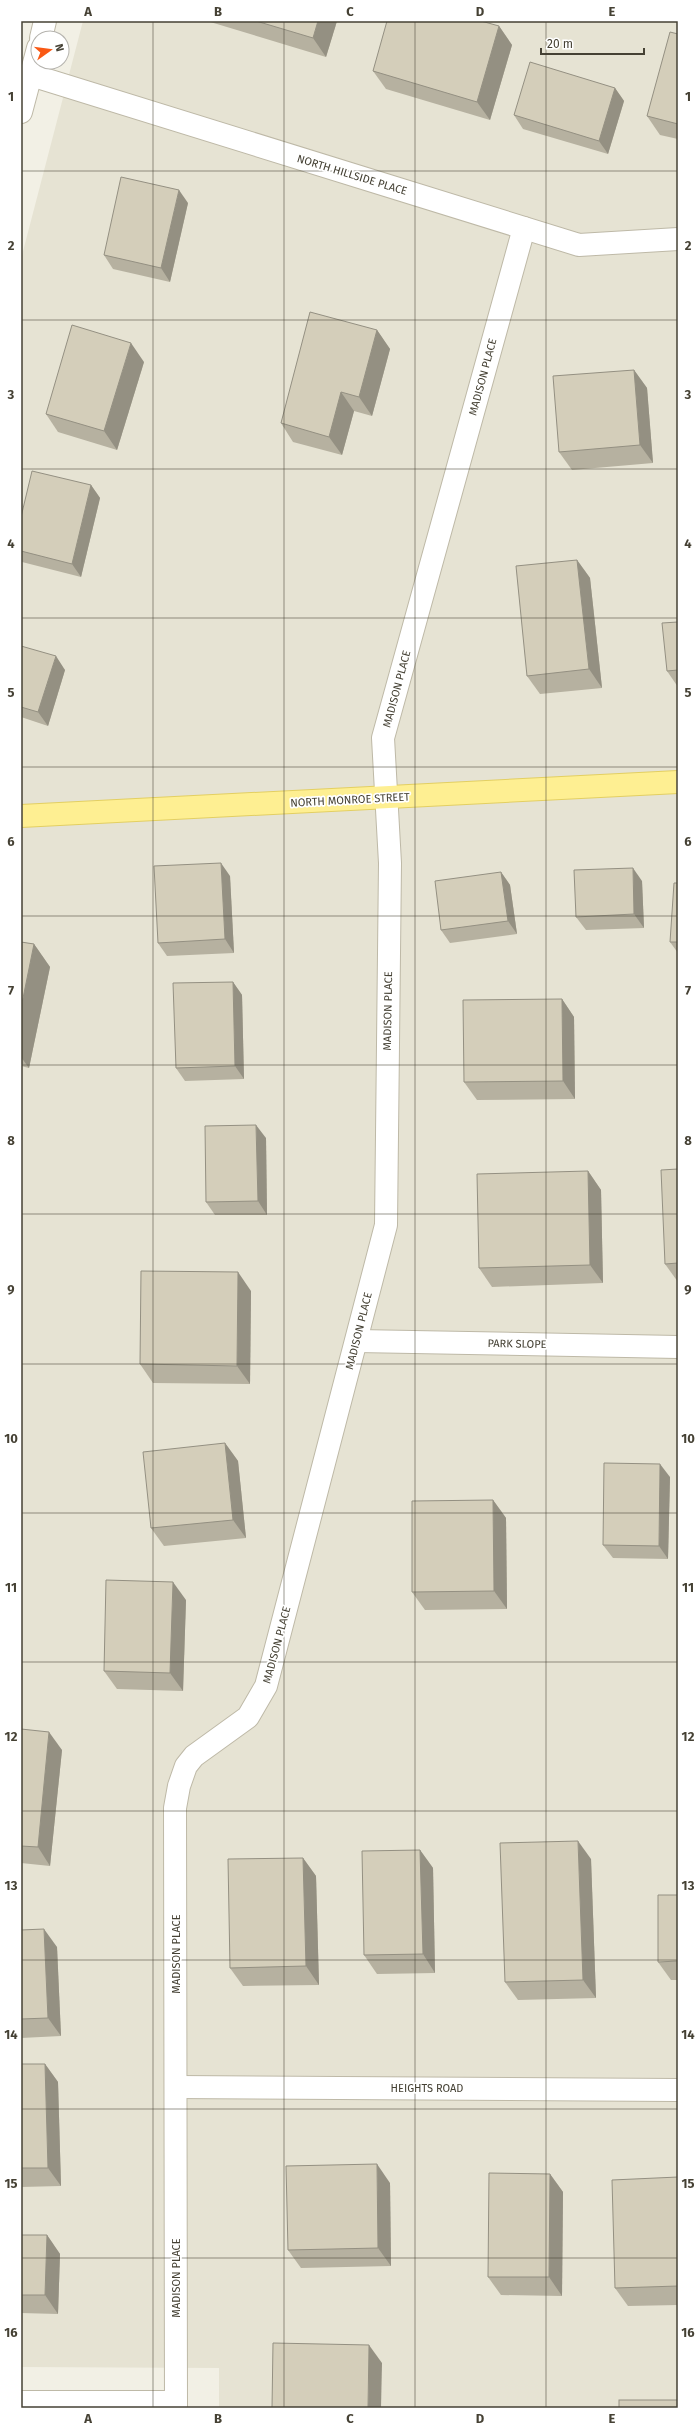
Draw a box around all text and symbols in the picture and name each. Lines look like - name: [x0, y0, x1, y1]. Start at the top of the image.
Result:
- text: A: [83, 4, 92, 19]
- text: B: [214, 4, 222, 19]
- text: C: [346, 4, 354, 19]
- text: D: [476, 4, 485, 19]
- text: E: [609, 4, 616, 19]
- north arrow: [30, 30, 70, 70]
- scale bar: [541, 30, 644, 56]
- text: 20 m: [547, 37, 573, 51]
- text: N: [52, 43, 66, 53]
- text: 1: [8, 89, 14, 104]
- text: 1: [685, 89, 691, 104]
- street label: NORTH HILLSIDE PLACE: [295, 152, 409, 198]
- text: 2: [8, 238, 15, 253]
- text: 2: [685, 238, 692, 253]
- street label: MADISON PLACE: [466, 337, 500, 417]
- text: 3: [7, 387, 15, 402]
- text: 3: [684, 387, 692, 402]
- text: 4: [7, 536, 15, 551]
- text: 4: [684, 536, 692, 551]
- street label: MADISON PLACE: [380, 649, 414, 729]
- text: 5: [8, 685, 15, 700]
- text: 5: [685, 685, 692, 700]
- street label: NORTH MONROE STREET: [290, 790, 410, 810]
- text: 6: [7, 834, 15, 849]
- text: 6: [684, 834, 692, 849]
- street label: MADISON PLACE: [381, 971, 395, 1051]
- text: 7: [8, 983, 14, 998]
- text: 7: [685, 983, 691, 998]
- text: 8: [7, 1133, 15, 1148]
- text: 8: [684, 1133, 692, 1148]
- text: 9: [7, 1282, 15, 1297]
- text: 9: [684, 1282, 692, 1297]
- street label: MADISON PLACE: [343, 1291, 375, 1371]
- street label: PARK SLOPE: [487, 1337, 547, 1351]
- text: 10: [4, 1431, 18, 1446]
- text: 10: [681, 1431, 695, 1446]
- text: 11: [5, 1580, 17, 1595]
- text: 11: [682, 1580, 694, 1595]
- street label: MADISON PLACE: [260, 1605, 294, 1685]
- text: 12: [5, 1729, 18, 1744]
- text: 12: [682, 1729, 695, 1744]
- text: 13: [5, 1878, 18, 1893]
- text: 13: [682, 1878, 695, 1893]
- street label: MADISON PLACE: [170, 1914, 183, 1994]
- text: 14: [4, 2027, 18, 2042]
- text: 14: [681, 2027, 695, 2042]
- street label: HEIGHTS ROAD: [391, 2082, 463, 2095]
- text: 15: [4, 2176, 18, 2191]
- text: 15: [681, 2176, 695, 2191]
- street label: MADISON PLACE: [170, 2238, 183, 2318]
- text: 16: [4, 2325, 18, 2340]
- text: 16: [681, 2325, 695, 2340]
- text: A: [83, 2411, 92, 2426]
- text: B: [214, 2411, 222, 2426]
- text: C: [346, 2411, 354, 2426]
- text: D: [476, 2411, 485, 2426]
- text: E: [609, 2411, 616, 2426]

